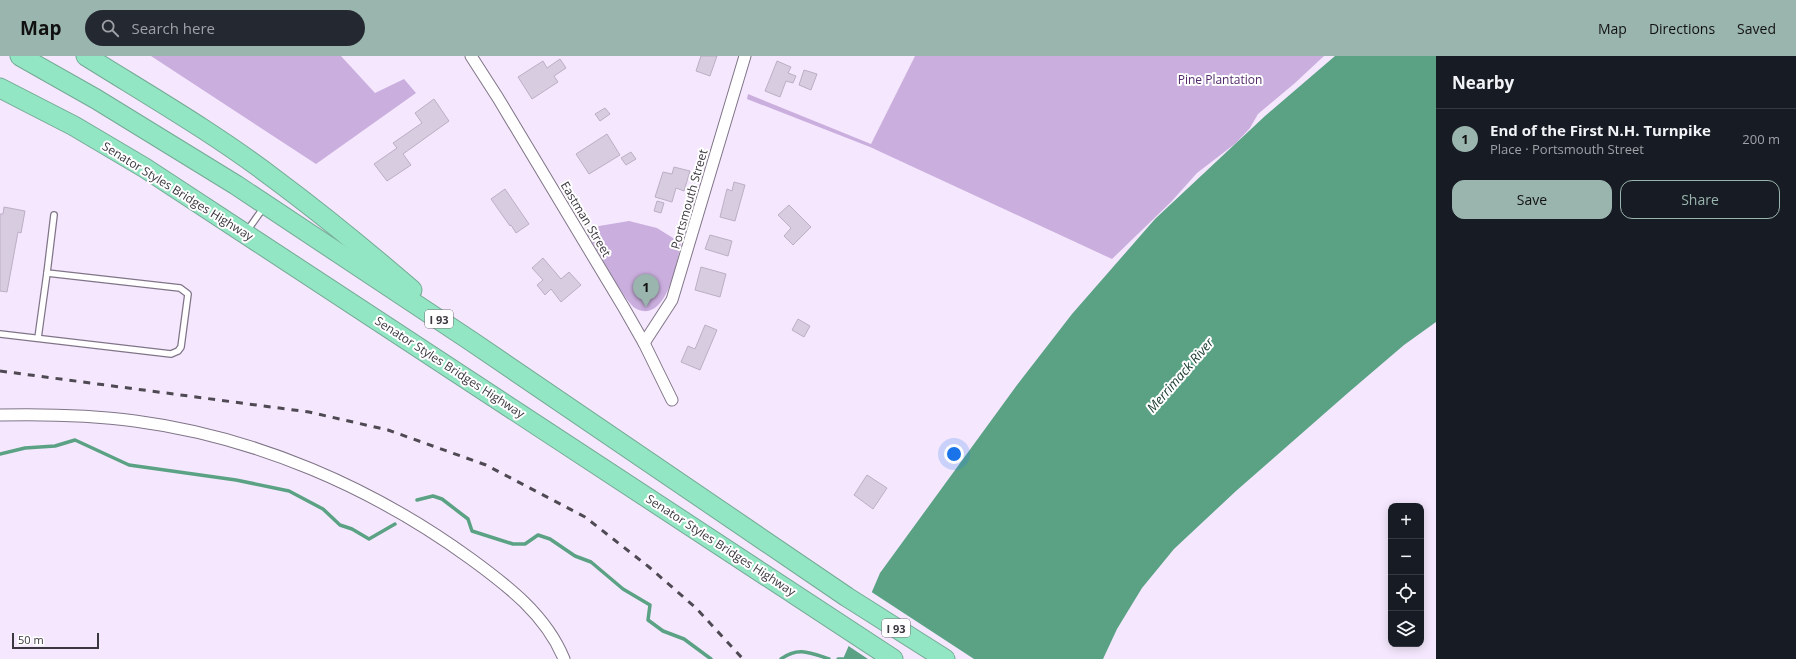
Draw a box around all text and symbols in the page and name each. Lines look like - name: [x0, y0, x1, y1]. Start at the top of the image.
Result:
- search box: [85, 10, 365, 46]
- text: Map: [20, 15, 61, 41]
- icon: search: [99, 17, 121, 39]
- text: Search here: [131, 18, 215, 38]
- text: Map: [1598, 19, 1627, 38]
- text: Directions: [1649, 19, 1715, 38]
- text: Saved: [1737, 19, 1776, 38]
- park label: Pine Plantation: [1178, 71, 1262, 88]
- text: Nearby: [1452, 71, 1514, 94]
- text: End of the First N.H. Turnpike: [1490, 120, 1711, 140]
- text: 1: [1461, 130, 1469, 148]
- text: 200 m: [1742, 130, 1780, 148]
- street label: Senator Styles Bridges Highway: [99, 137, 258, 245]
- text: Place · Portsmouth Street: [1490, 140, 1644, 158]
- street label: Portsmouth Street: [667, 147, 711, 251]
- street label: Eastman Street: [557, 178, 615, 260]
- button: Save: [1452, 180, 1612, 219]
- button: Share: [1620, 180, 1780, 219]
- pin: 1: [633, 274, 659, 307]
- road number: I 93: [425, 310, 453, 328]
- street label: Senator Styles Bridges Highway: [372, 312, 529, 422]
- water label: Merrimack River: [1143, 333, 1218, 416]
- your location: [944, 444, 964, 464]
- street label: Senator Styles Bridges Highway: [643, 490, 800, 600]
- map controls: [1388, 503, 1424, 647]
- button: +: [1388, 503, 1424, 539]
- button: −: [1388, 539, 1424, 575]
- button: locate: [1388, 575, 1424, 611]
- button: layers: [1388, 611, 1424, 647]
- road number: I 93: [882, 619, 910, 637]
- scale bar: [12, 631, 99, 650]
- text: 50 m: [18, 632, 44, 647]

